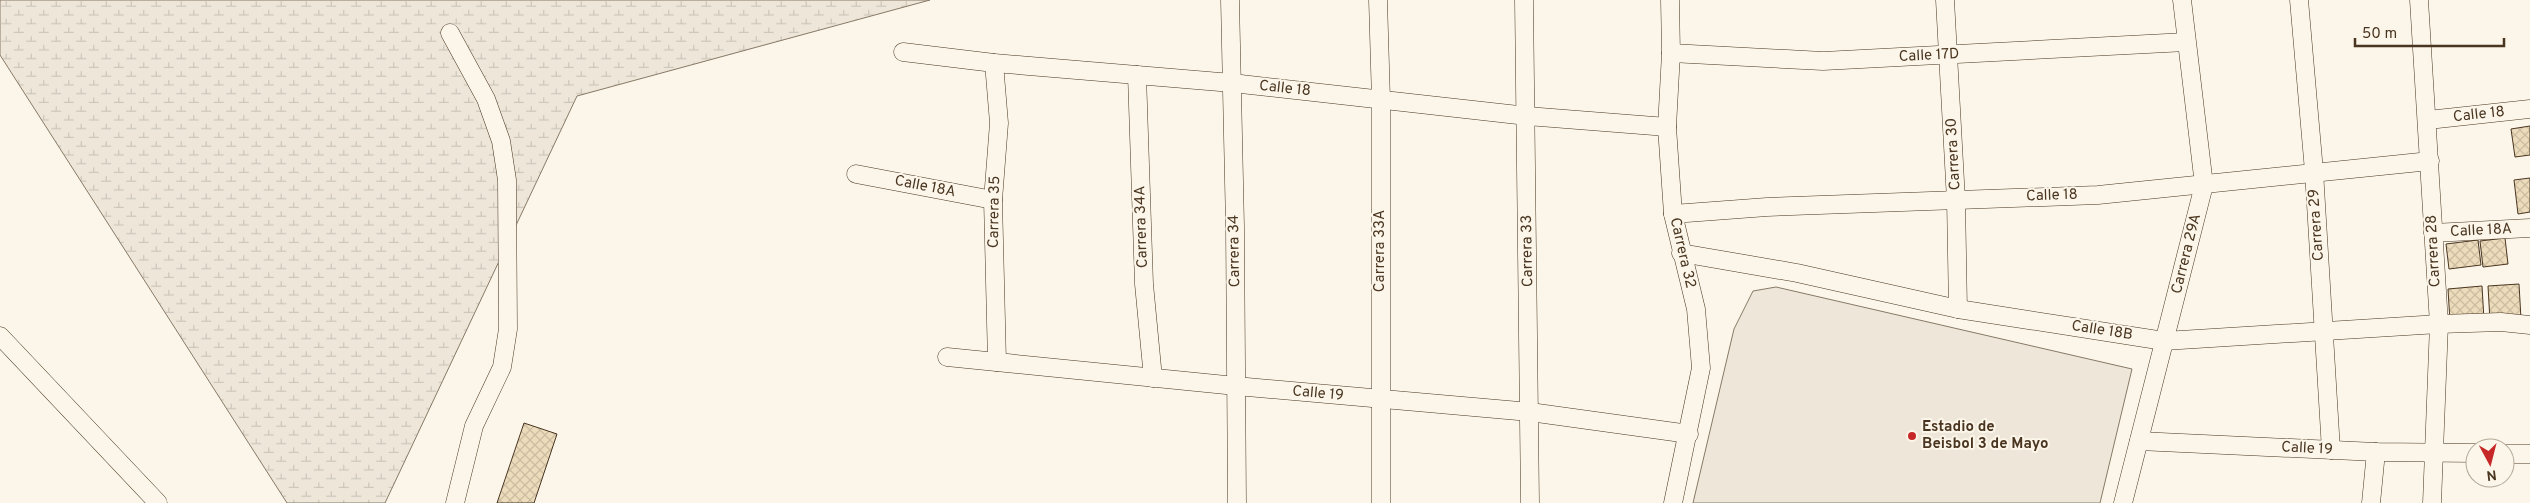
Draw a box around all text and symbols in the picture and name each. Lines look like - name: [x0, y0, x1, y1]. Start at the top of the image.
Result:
- scale bar: [2355, 15, 2504, 47]
- text: 50 m: [2362, 25, 2397, 44]
- street label: Calle 17D: [1898, 45, 1960, 67]
- street label: Calle 18: [1258, 77, 1312, 101]
- street label: Calle 18: [2452, 103, 2506, 127]
- street label: Carrera 30: [1943, 117, 1965, 191]
- street label: Calle 18A: [893, 172, 957, 202]
- street label: Carrera 35: [985, 176, 1005, 248]
- street label: Carrera 34A: [1131, 185, 1153, 269]
- street label: Calle 18: [2026, 186, 2078, 206]
- street label: Carrera 29: [2305, 188, 2329, 262]
- street label: Carrera 33A: [1371, 210, 1390, 292]
- street label: Carrera 29A: [2168, 212, 2206, 296]
- street label: Carrera 28: [2423, 214, 2445, 288]
- street label: Carrera 34: [1225, 215, 1245, 287]
- street label: Carrera 33: [1518, 215, 1538, 287]
- street label: Carrera 32: [1665, 216, 1699, 290]
- street label: Calle 18A: [2450, 220, 2512, 242]
- street label: Calle 18B: [2070, 317, 2134, 345]
- street label: Calle 19: [1291, 382, 1345, 406]
- place label: Estadio de Beisbol 3 de Mayo: [1922, 418, 2049, 454]
- marker: Estadio de Beisbol 3 de Mayo: [1906, 430, 1918, 442]
- street label: Calle 19: [2281, 438, 2333, 460]
- north arrow: [2465, 438, 2515, 488]
- text: N: [2485, 465, 2497, 483]

